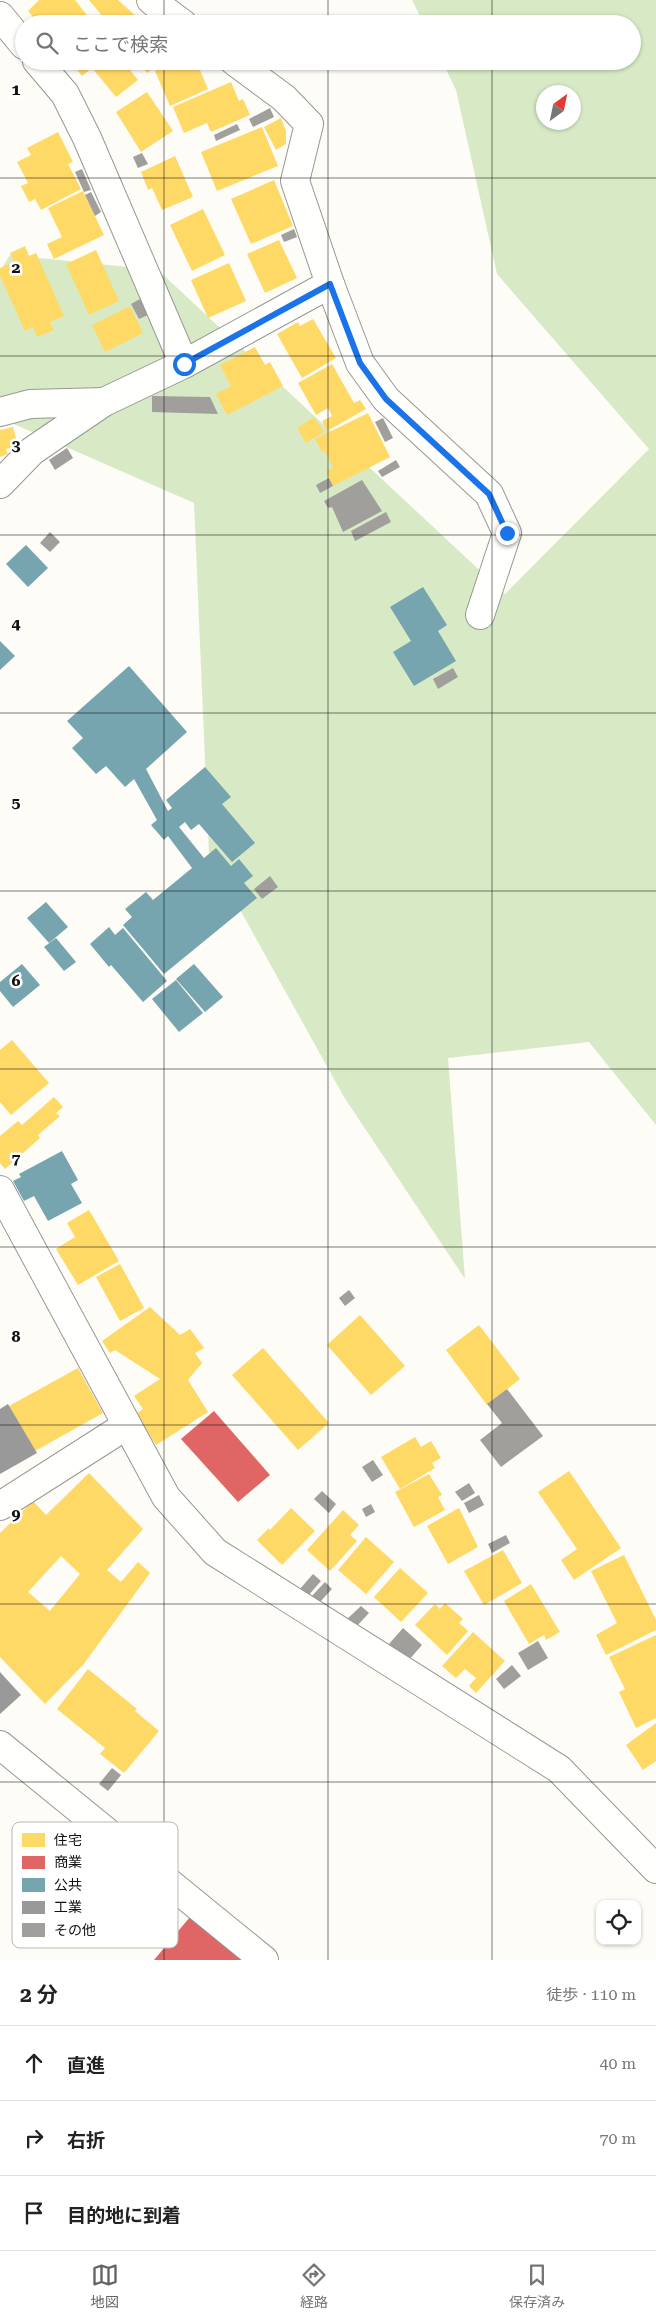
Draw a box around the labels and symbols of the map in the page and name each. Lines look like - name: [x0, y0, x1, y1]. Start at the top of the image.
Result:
- text: 1: [12, 80, 21, 99]
- north arrow: [536, 85, 581, 130]
- text: 2: [12, 258, 21, 277]
- route start: [173, 353, 196, 376]
- text: 3: [12, 436, 21, 455]
- route end: [496, 522, 519, 545]
- text: 4: [12, 614, 21, 633]
- text: 5: [12, 793, 21, 812]
- text: 6: [12, 971, 21, 990]
- text: 7: [12, 1149, 21, 1168]
- text: 8: [12, 1327, 21, 1346]
- text: 9: [12, 1505, 21, 1524]
- legend: [12, 1822, 178, 1948]
- text: 住宅: [54, 1832, 82, 1848]
- text: 商業: [54, 1854, 82, 1870]
- text: 公共: [54, 1877, 82, 1893]
- text: 工業: [54, 1899, 82, 1915]
- text: その他: [54, 1922, 96, 1938]

